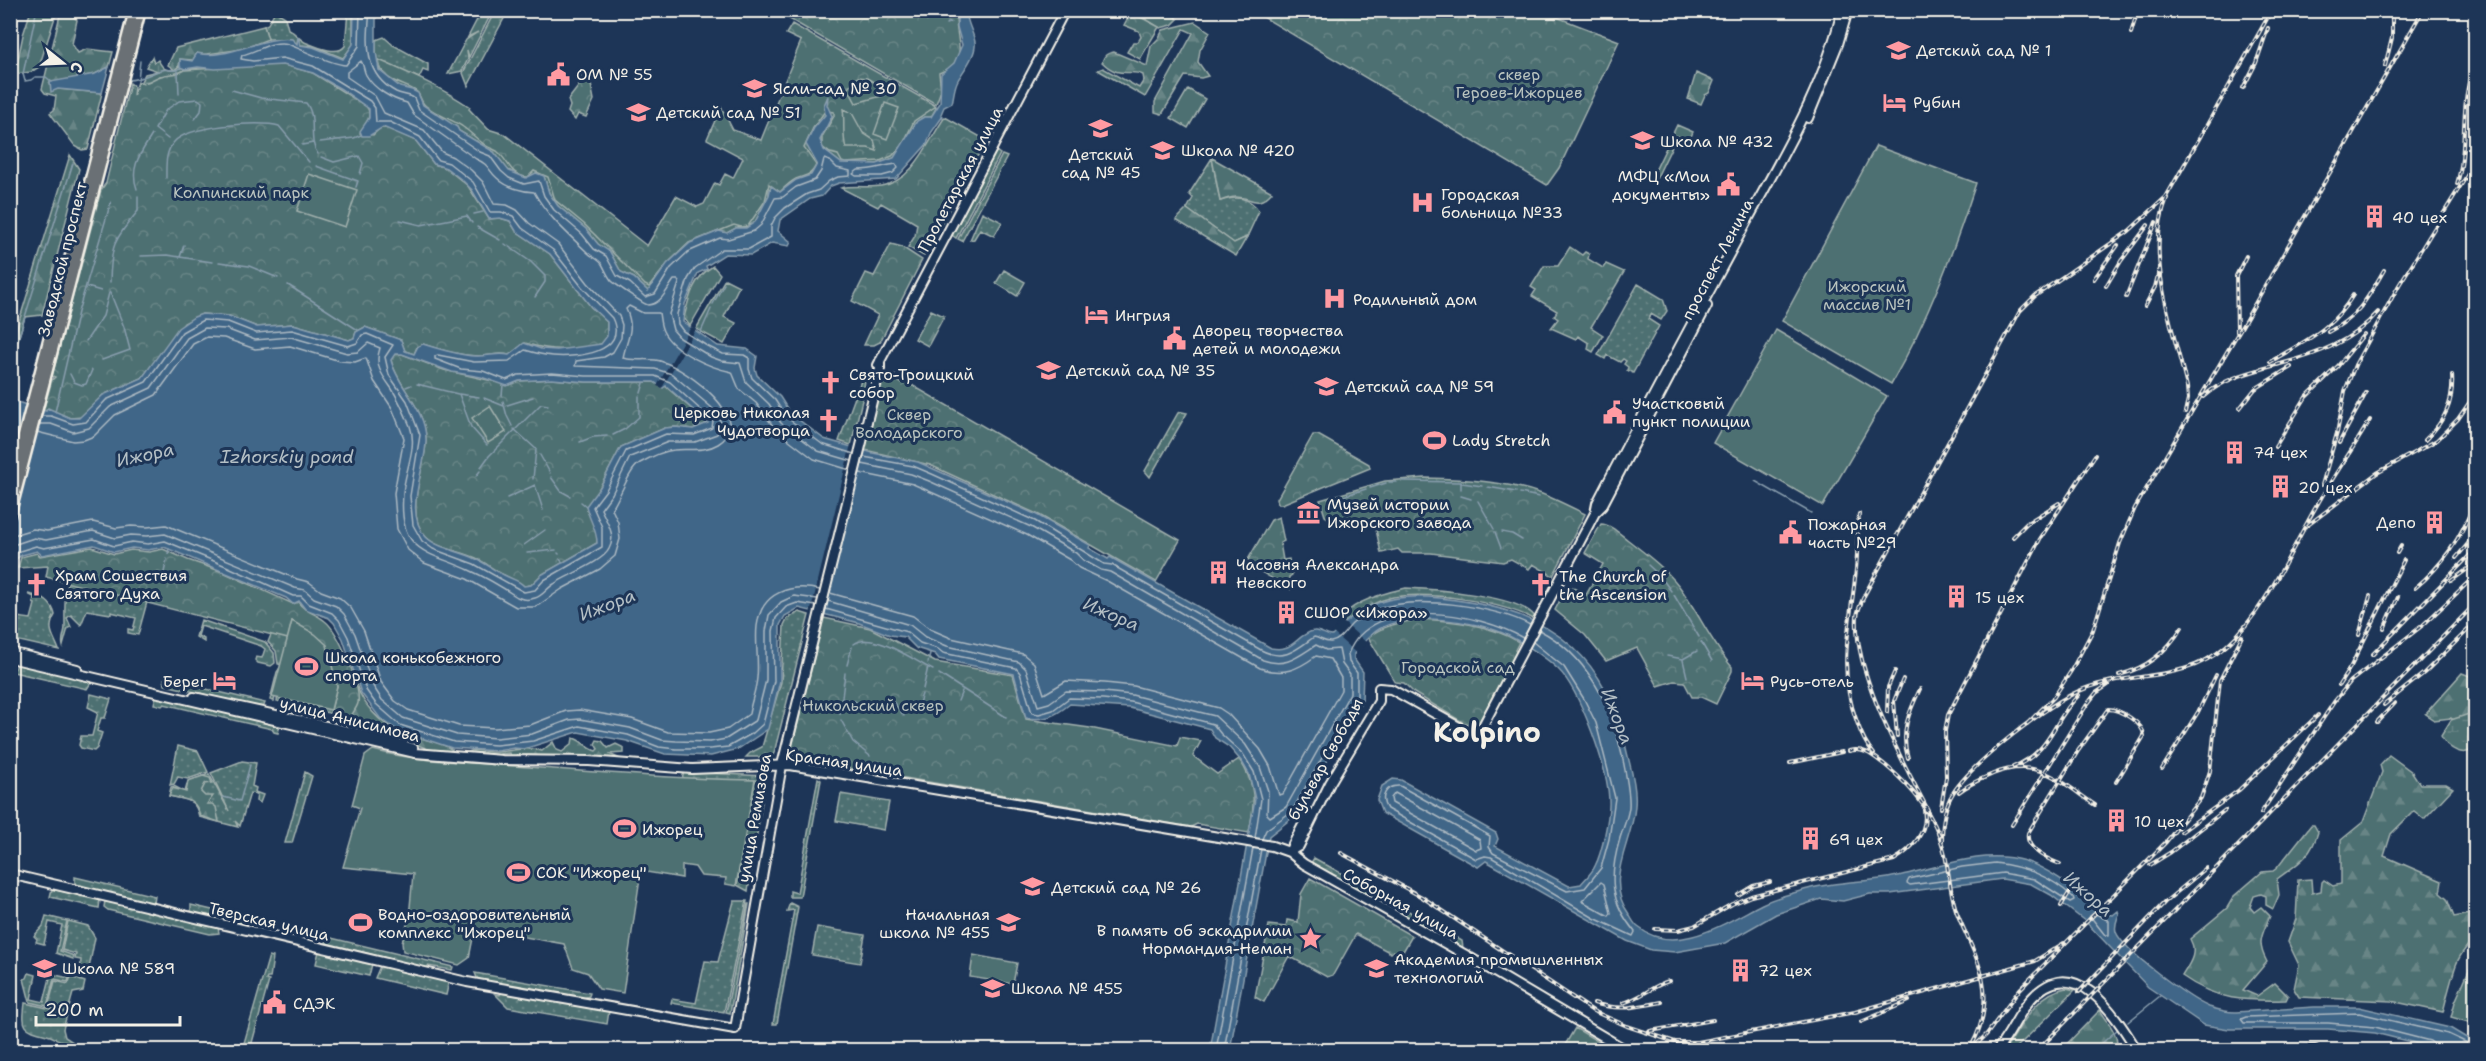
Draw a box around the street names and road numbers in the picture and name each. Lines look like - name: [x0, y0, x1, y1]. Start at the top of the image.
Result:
- street label: Пролетарская улица: [913, 103, 1008, 256]
- street label: Заводской проспект: [33, 179, 92, 339]
- street label: проспект Ленина: [1677, 195, 1758, 324]
- street label: улица Анисимова: [278, 692, 422, 747]
- street label: бульвар Свободы: [1283, 694, 1368, 824]
- street label: Красная улица: [784, 744, 904, 781]
- street label: улица Ремизова: [733, 752, 776, 884]
- street label: Соборная улица: [1339, 863, 1462, 944]
- street label: Тверская улица: [207, 897, 331, 946]

